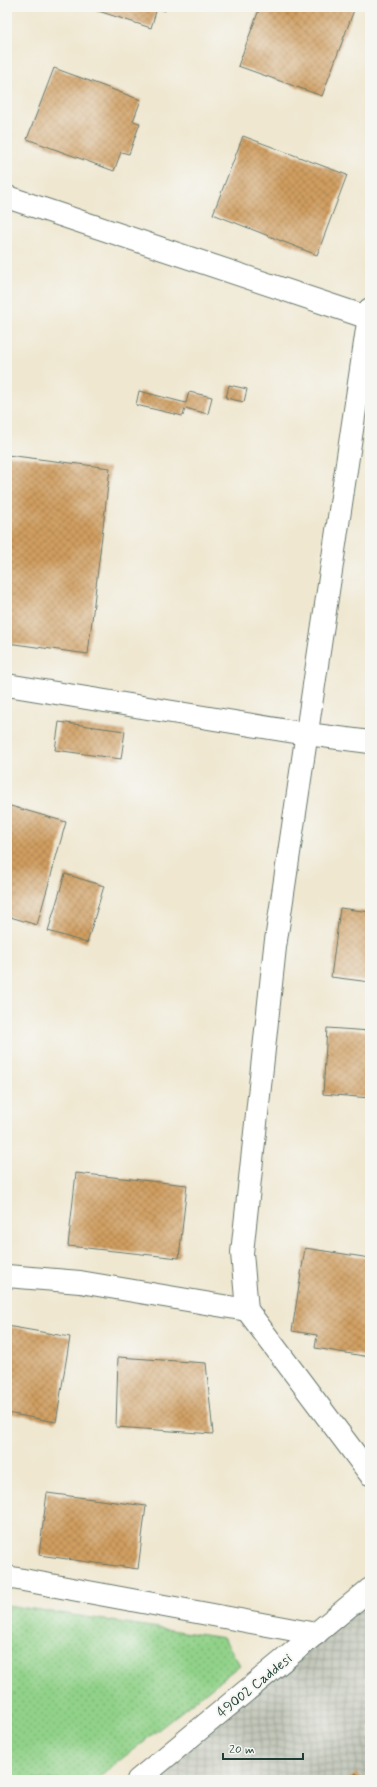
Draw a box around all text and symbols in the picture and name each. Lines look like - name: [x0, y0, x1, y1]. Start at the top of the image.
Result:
- street label: 49002 Caddesi: [213, 1650, 296, 1722]
- scale bar: [223, 1735, 303, 1761]
- text: 20 m: [229, 1742, 255, 1758]

